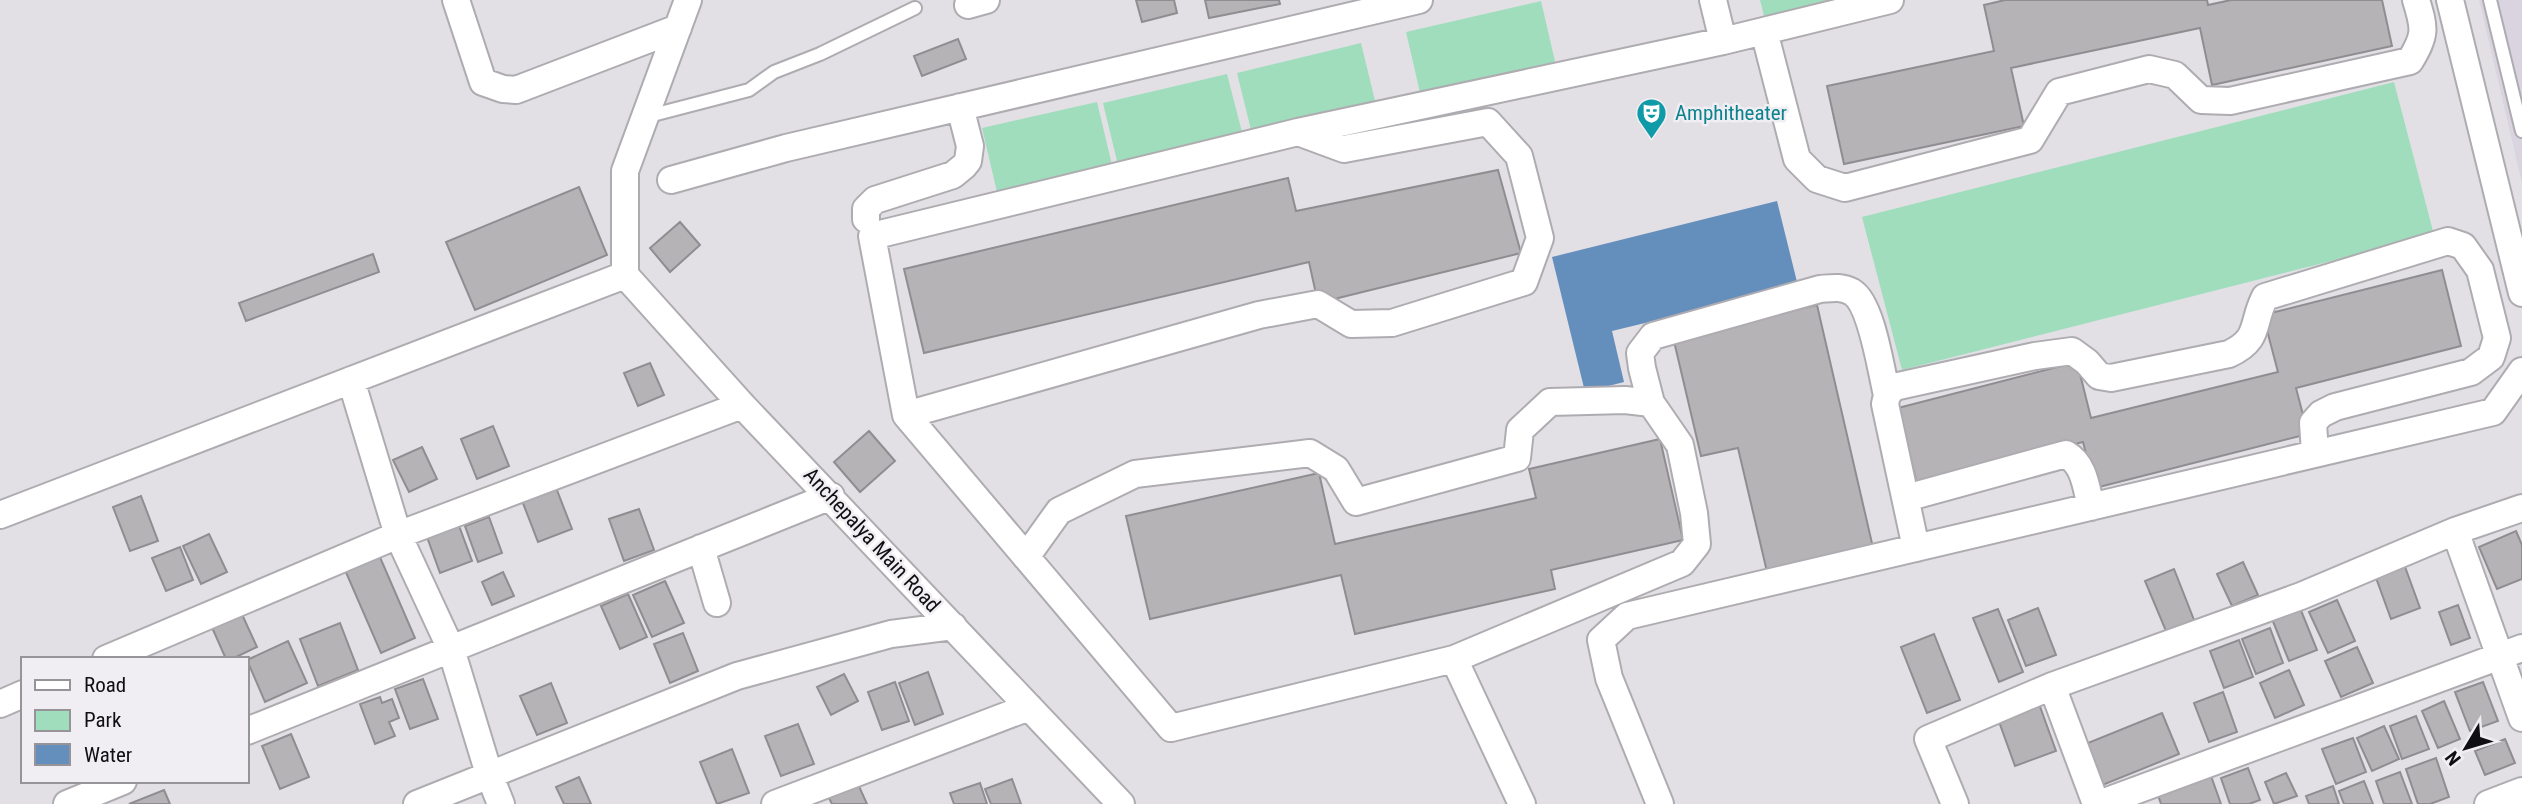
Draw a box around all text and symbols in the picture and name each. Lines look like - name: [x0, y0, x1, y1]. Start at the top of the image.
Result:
- theatre icon: Amphitheater: [1635, 96, 1669, 140]
- place label: Amphitheater: [1675, 101, 1787, 125]
- street label: Anchepalya Main Road: [799, 463, 945, 617]
- legend: [21, 657, 248, 783]
- text: Road: [84, 673, 126, 697]
- text: Park: [84, 708, 122, 732]
- north arrow: [2431, 713, 2501, 783]
- text: Water: [84, 743, 132, 767]
- text: N: [2440, 746, 2466, 770]

